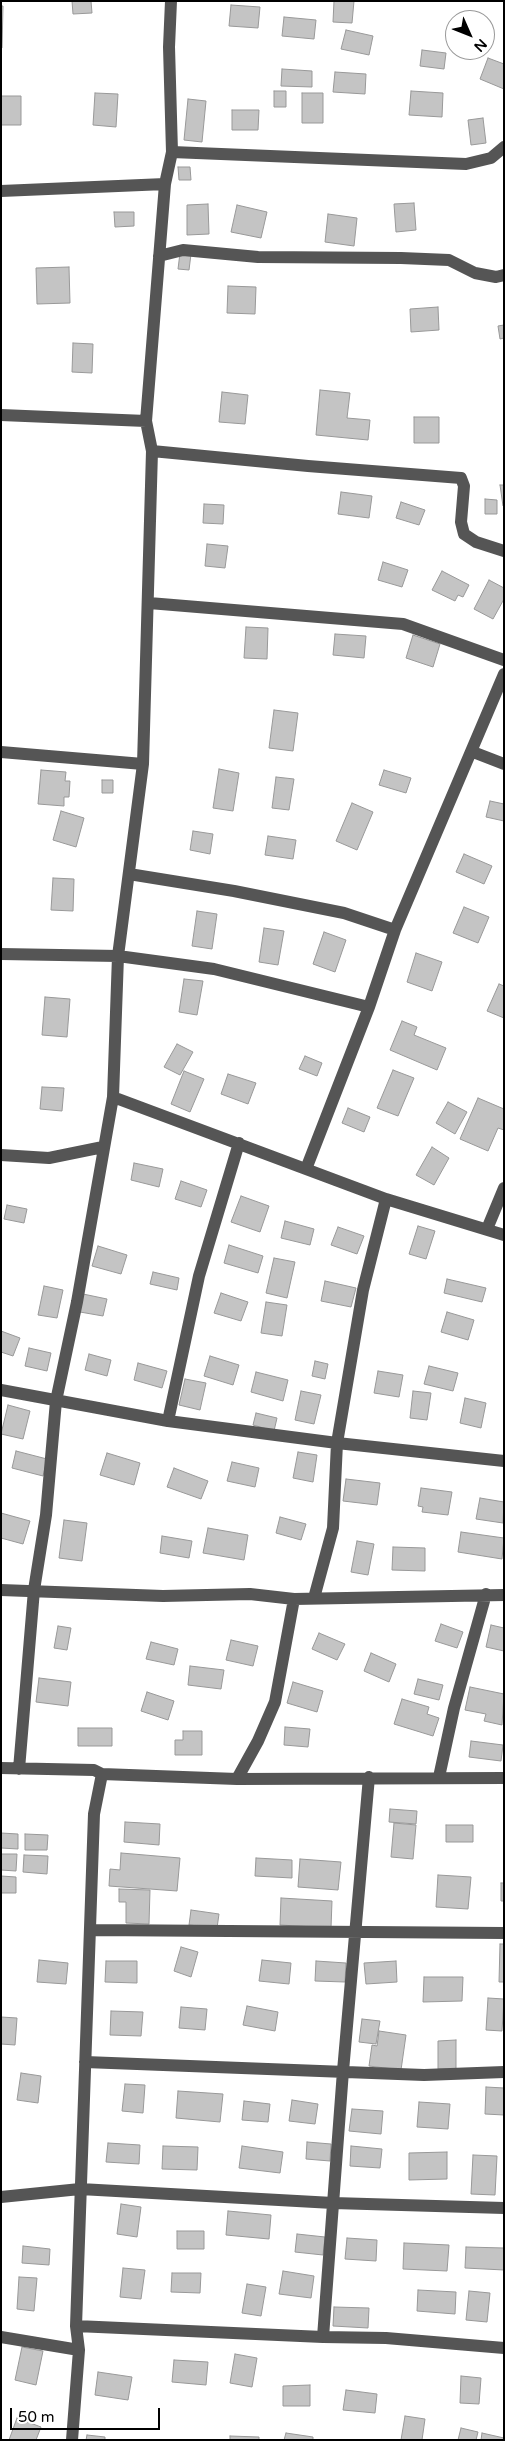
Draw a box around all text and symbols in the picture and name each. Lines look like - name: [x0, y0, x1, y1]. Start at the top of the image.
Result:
- north arrow: [445, 10, 495, 60]
- text: N: [470, 35, 490, 55]
- scale bar: [12, 2398, 162, 2430]
- text: 50 m: [18, 2408, 55, 2426]

